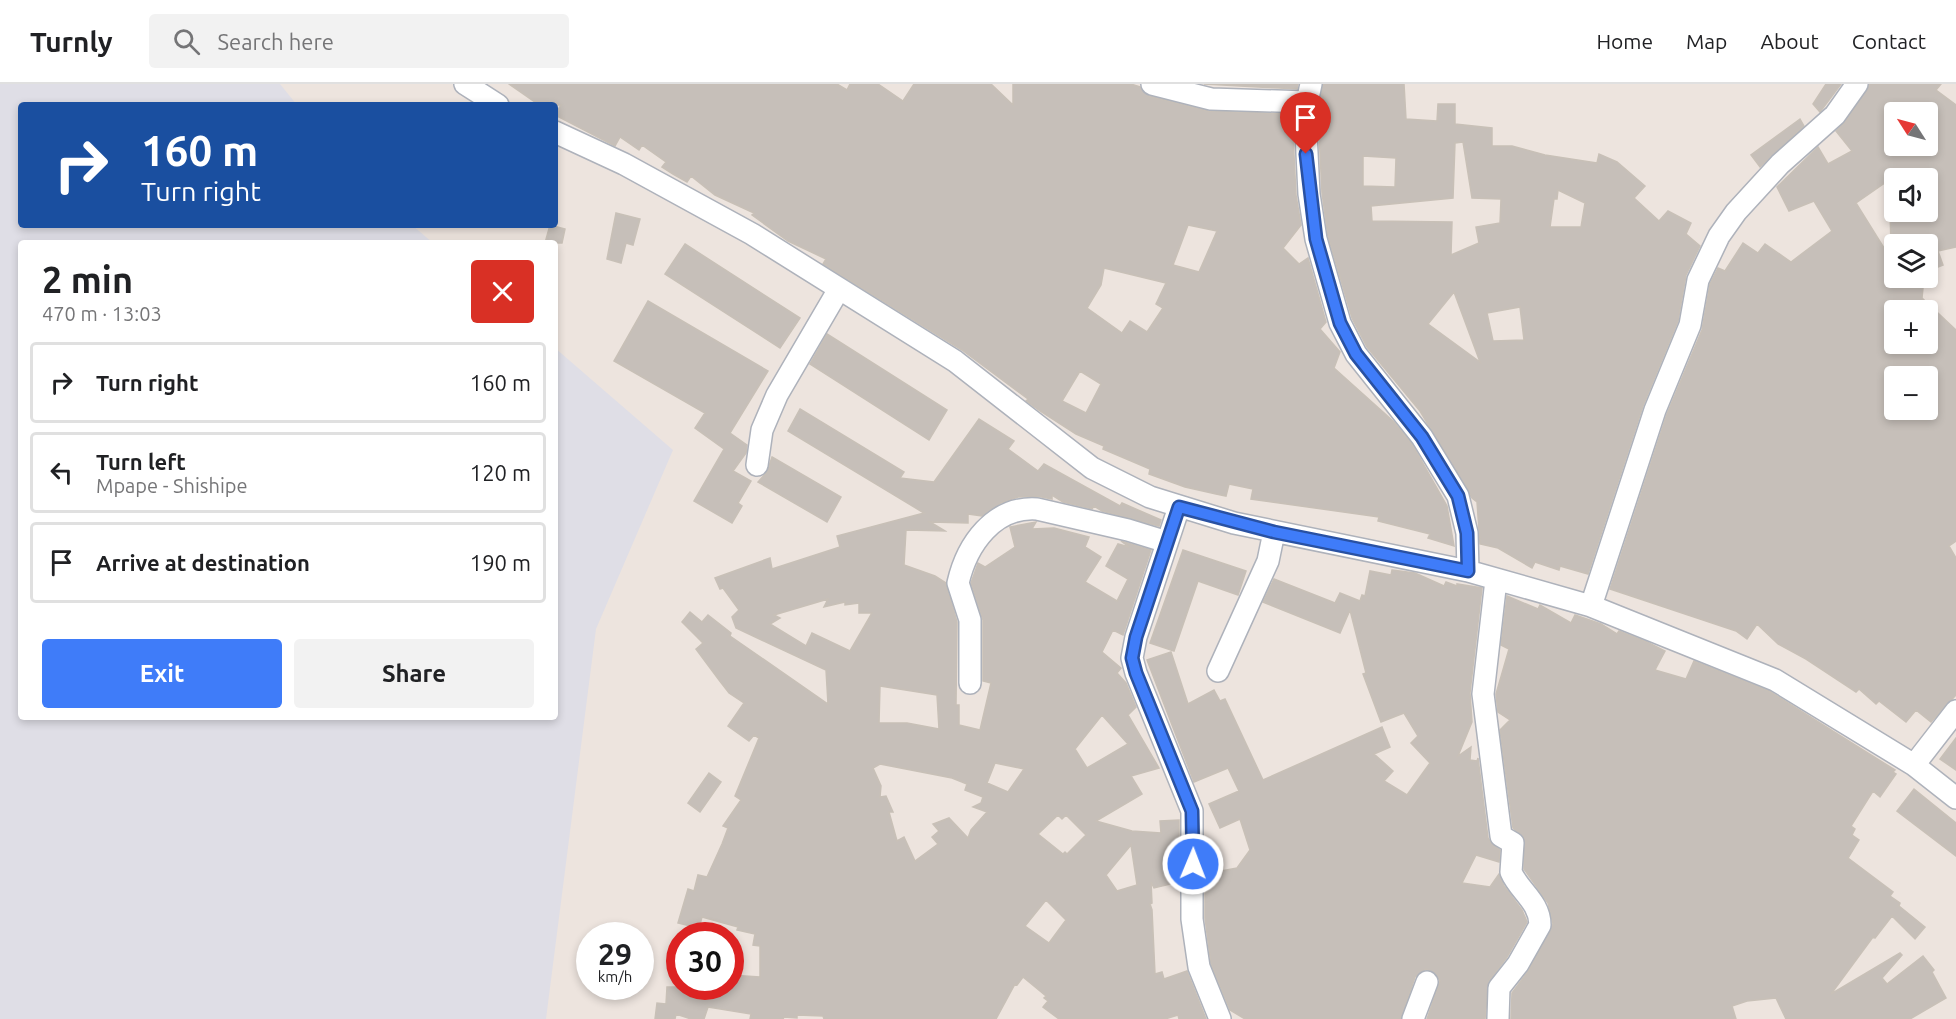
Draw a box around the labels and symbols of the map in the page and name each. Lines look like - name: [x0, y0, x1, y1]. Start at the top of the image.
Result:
- pin: [1280, 92, 1331, 154]
- north arrow: [1884, 102, 1938, 156]
- position arrow: [1161, 832, 1225, 896]
- speed limit sign: 30: [666, 922, 744, 1000]

